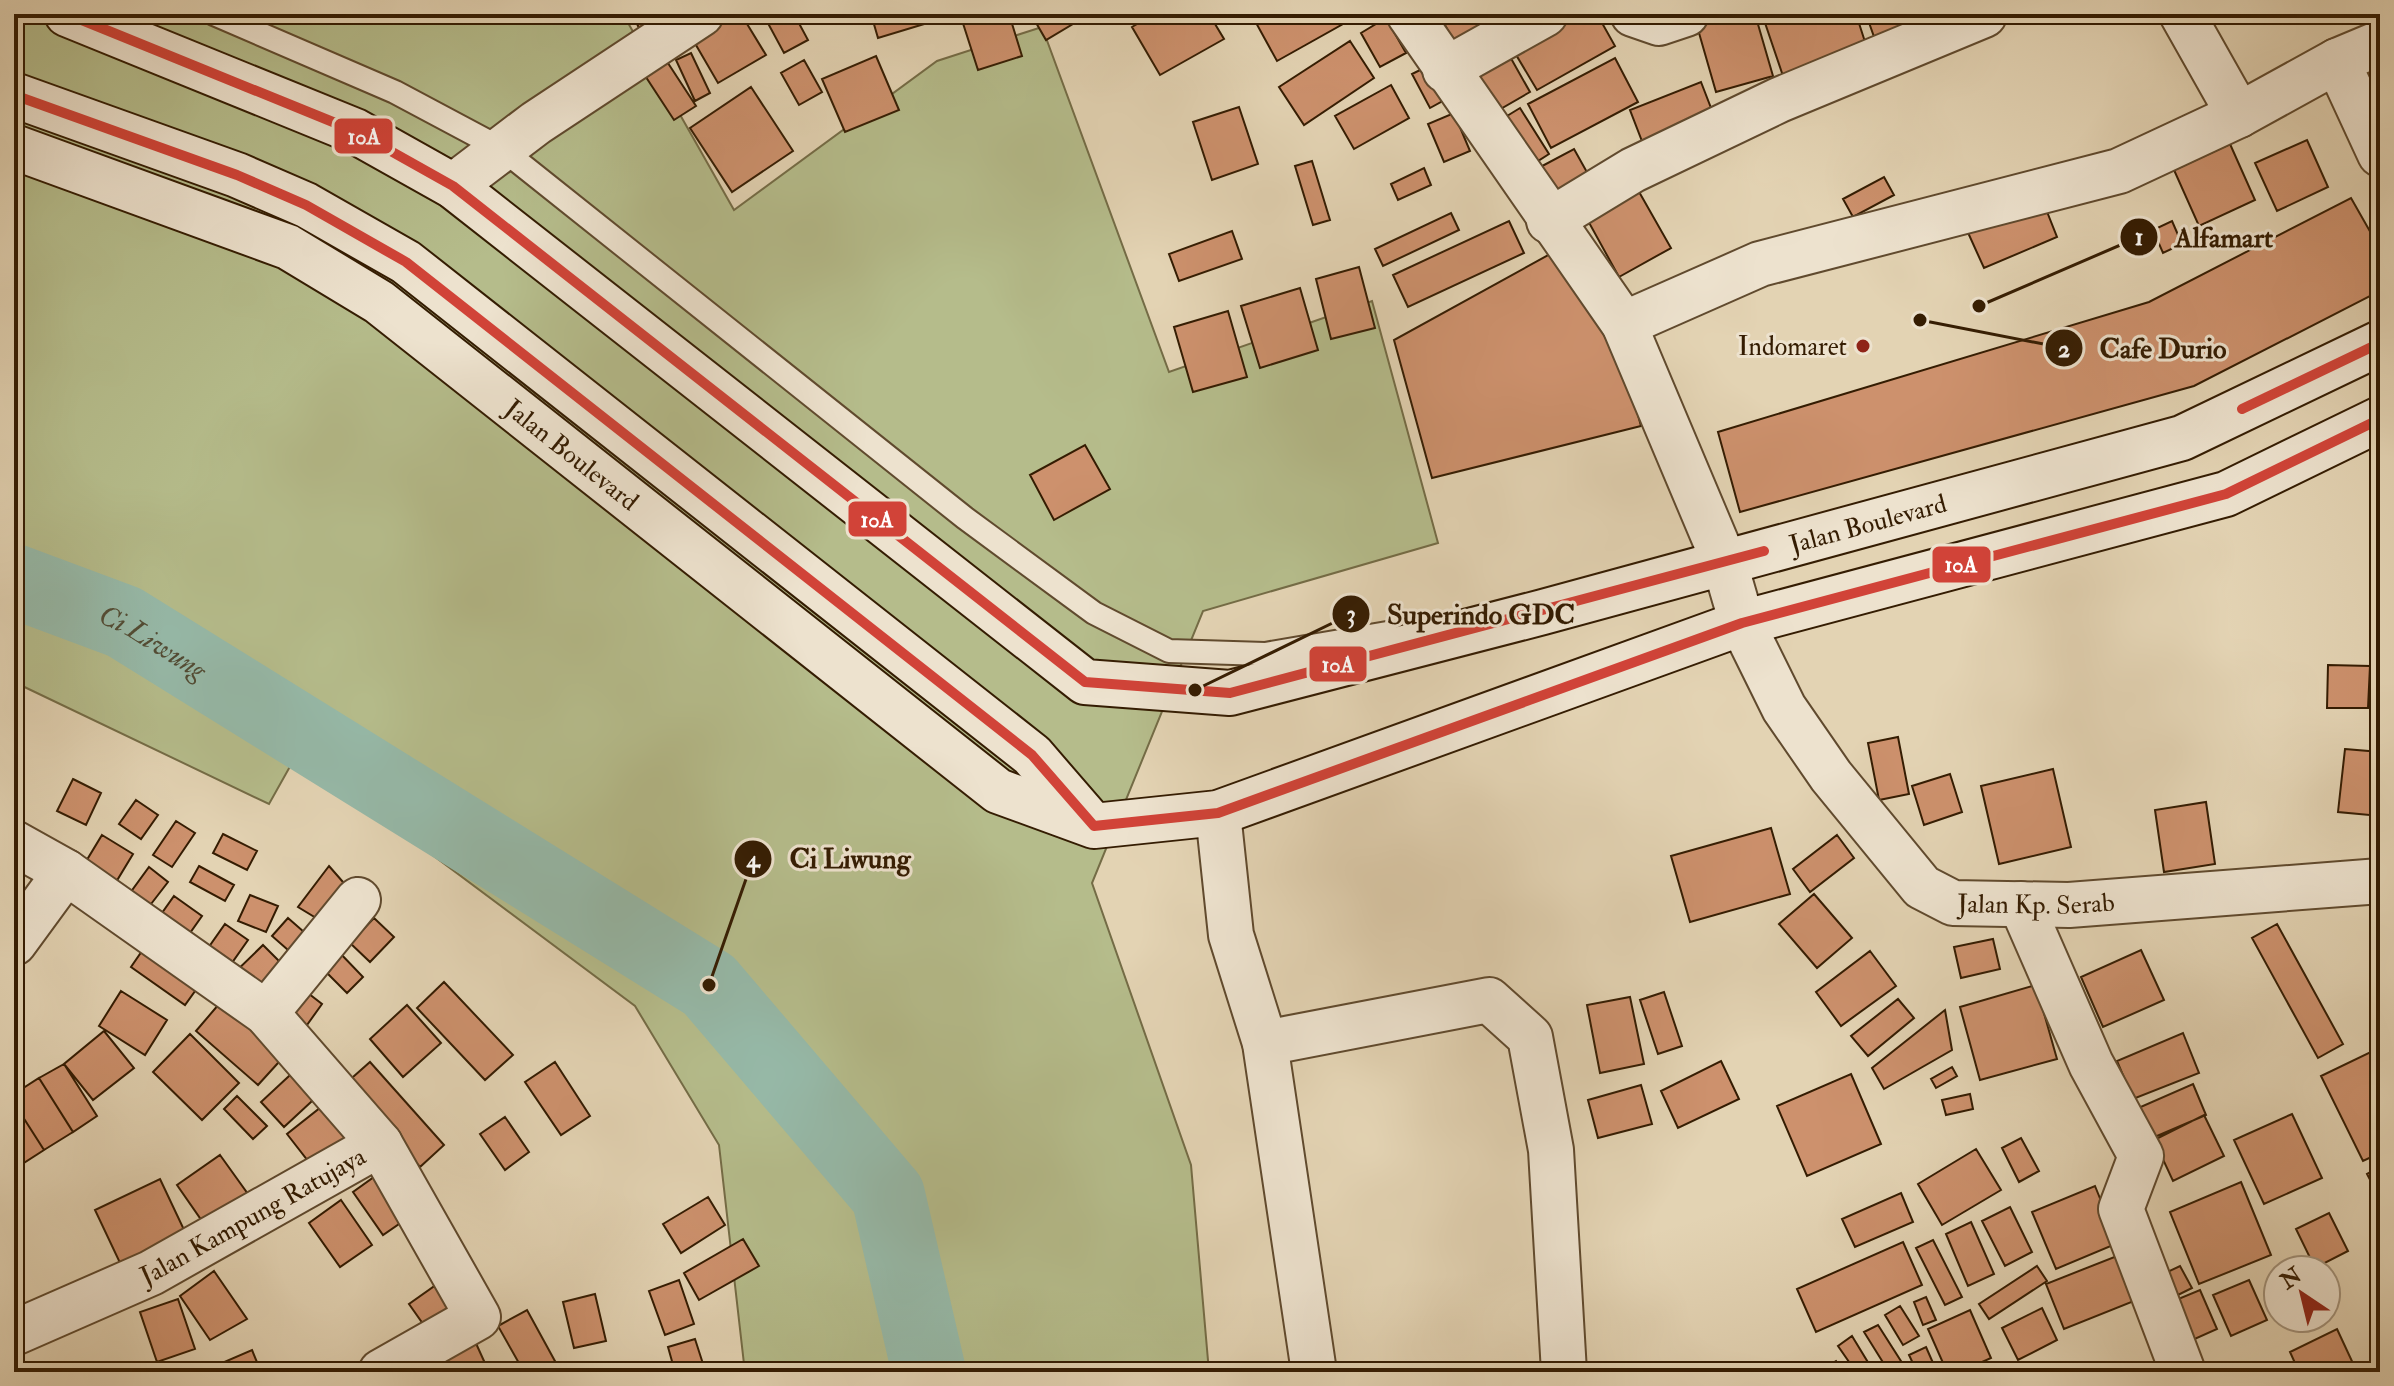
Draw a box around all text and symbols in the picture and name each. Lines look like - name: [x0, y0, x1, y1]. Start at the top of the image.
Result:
- line badge: 10A: [333, 117, 394, 155]
- text: 10A: [348, 123, 382, 151]
- callout: Alfamart: [2119, 211, 2289, 263]
- text: Alfamart: [2174, 221, 2273, 256]
- text: 1: [2135, 222, 2143, 253]
- callout: Cafe Durio: [2044, 322, 2243, 374]
- place label: Indomaret: [1738, 331, 1847, 363]
- text: Cafe Durio: [2100, 332, 2227, 367]
- text: 2: [2058, 334, 2070, 365]
- marker: Indomaret: [1854, 337, 1872, 355]
- street label: Jalan Boulevard: [497, 392, 645, 518]
- street label: Jalan Boulevard: [1785, 488, 1950, 561]
- line badge: 10A: [847, 500, 908, 538]
- text: 10A: [861, 506, 895, 534]
- line badge: 10A: [1931, 545, 1992, 584]
- text: 10A: [1945, 551, 1979, 579]
- callout: Superindo GDC: [1331, 588, 1591, 640]
- water label: Ci Liwung: [94, 598, 214, 689]
- text: Superindo GDC: [1387, 598, 1575, 633]
- text: 3: [1346, 599, 1356, 630]
- line badge: 10A: [1308, 645, 1368, 683]
- text: 10A: [1322, 651, 1356, 679]
- callout: Ci Liwung: [733, 833, 926, 885]
- text: Ci Liwung: [789, 842, 912, 877]
- text: 4: [746, 844, 762, 875]
- street label: Jalan Kp. Serab: [1956, 887, 2116, 923]
- street label: Jalan Kampung Ratujaya: [134, 1140, 372, 1293]
- north arrow: [2262, 1254, 2342, 1334]
- text: N: [2274, 1261, 2307, 1296]

